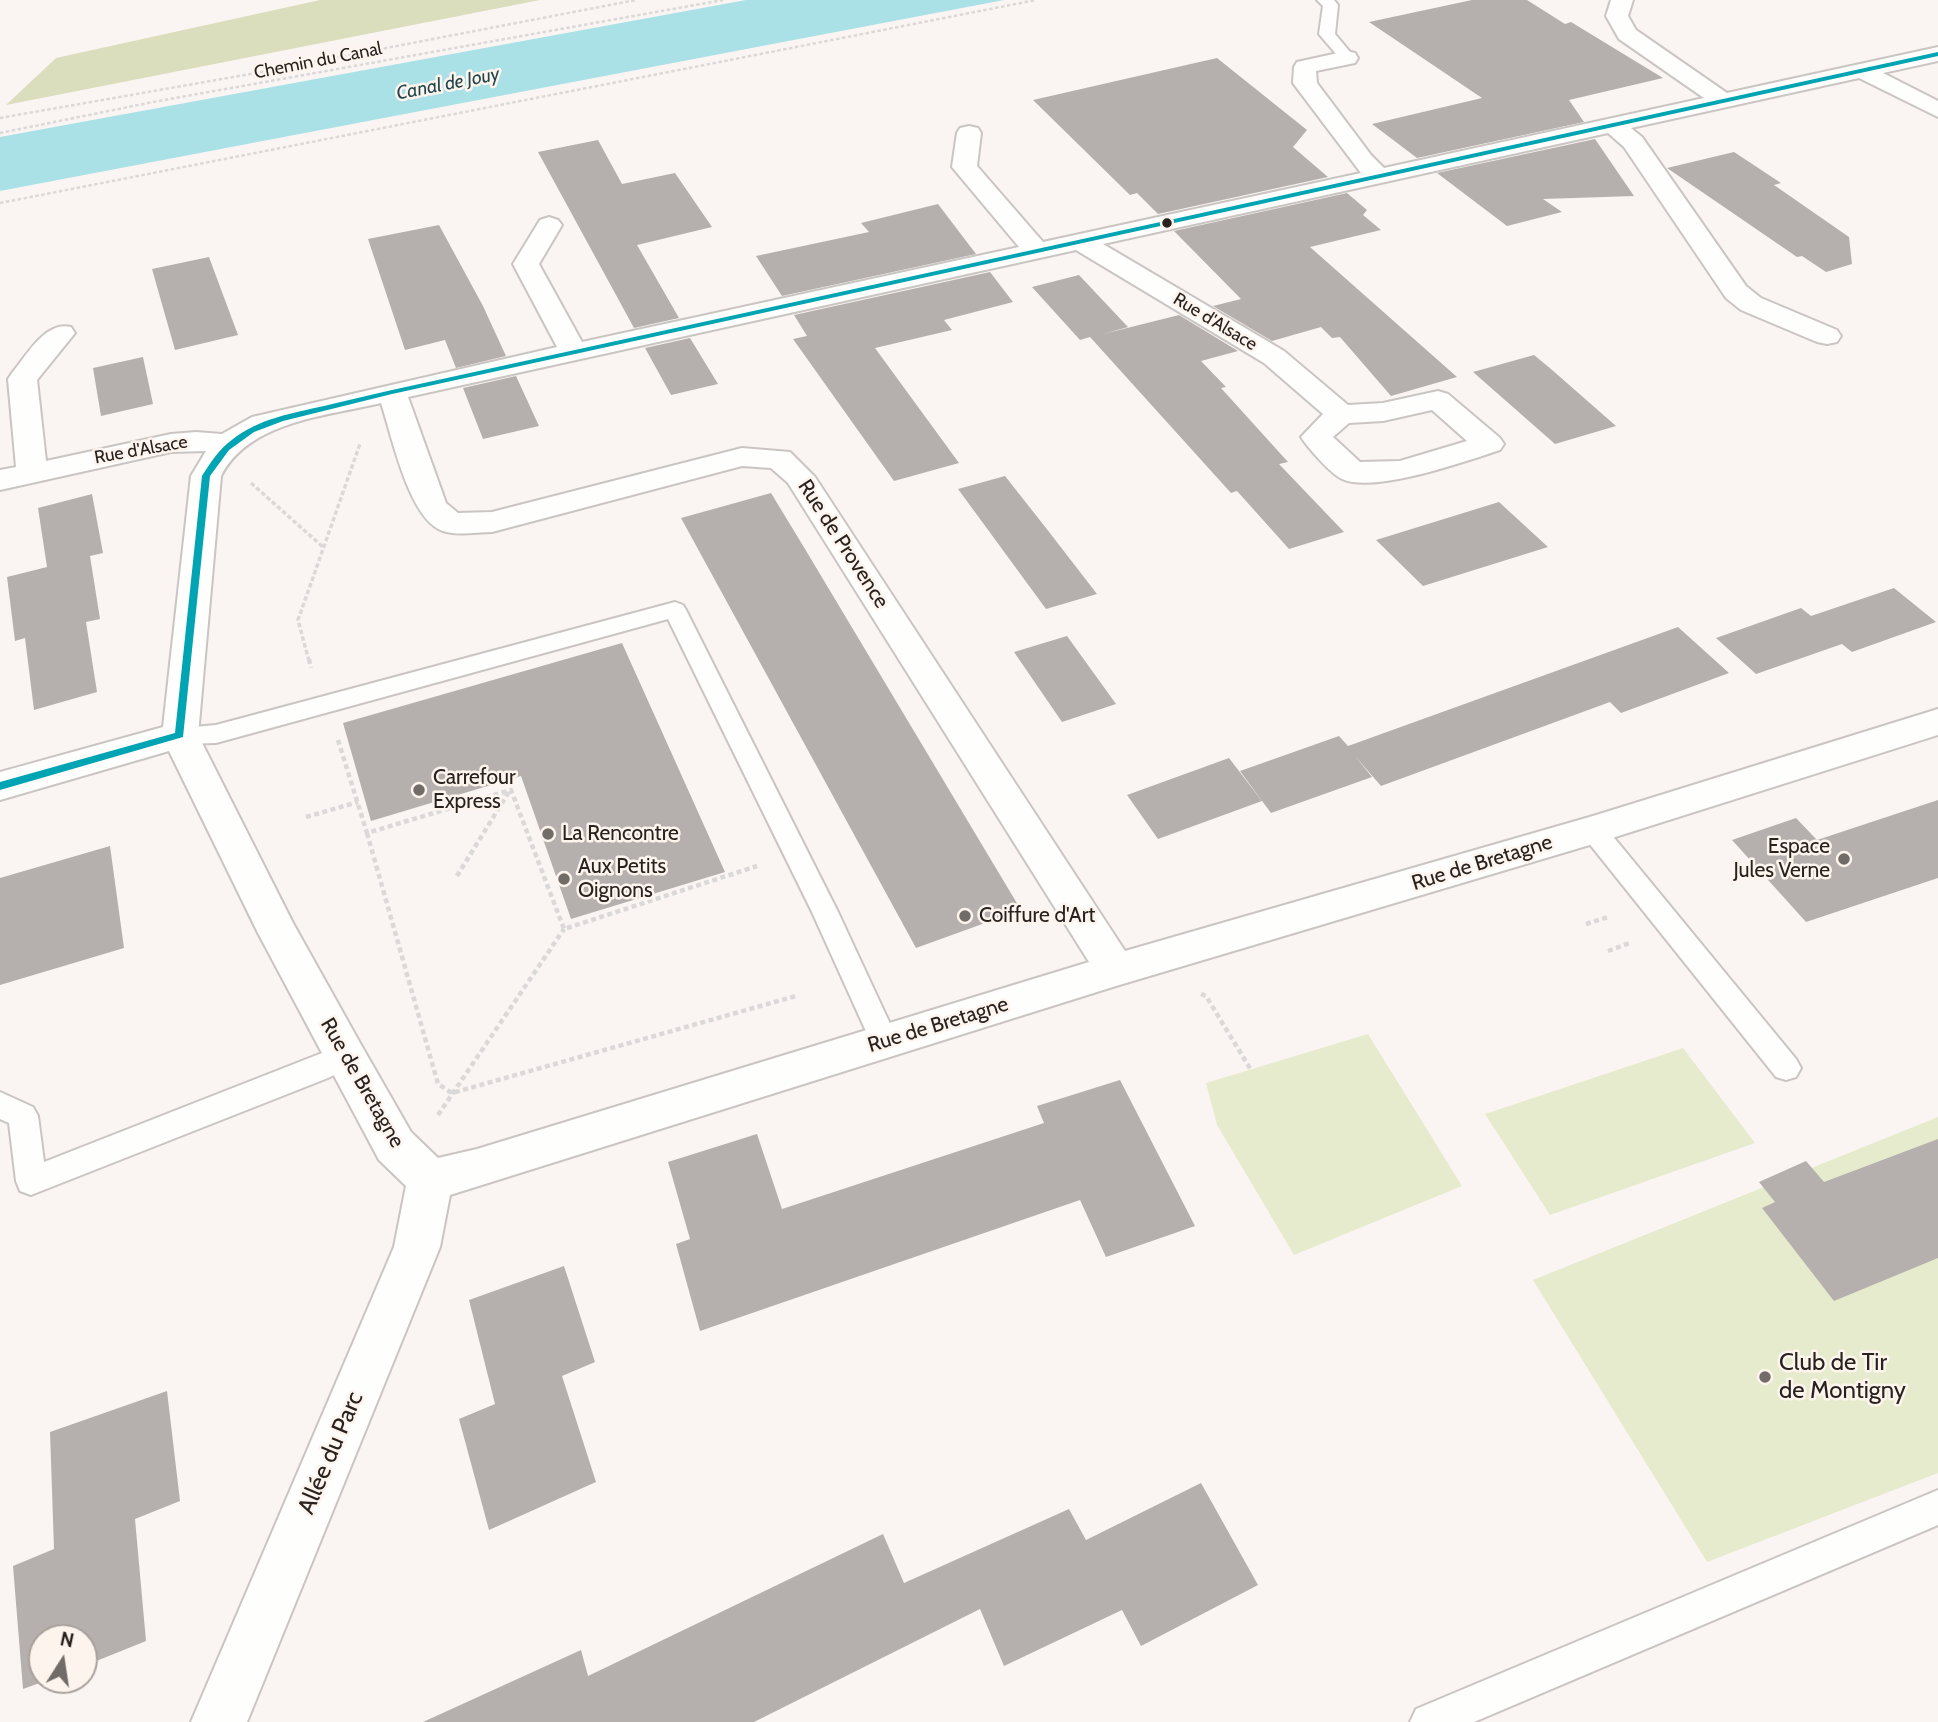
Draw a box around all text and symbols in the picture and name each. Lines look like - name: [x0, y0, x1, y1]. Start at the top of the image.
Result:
- street label: Chemin du Canal: [252, 38, 384, 84]
- water label: Canal de Jouy: [395, 63, 501, 105]
- unlabelled marker: [1160, 216, 1174, 230]
- street label: Rue d'Alsace: [1169, 288, 1261, 356]
- street label: Rue d'Alsace: [93, 431, 189, 469]
- street label: Rue de Provence: [792, 475, 894, 613]
- place label: Carrefour Express: [433, 765, 516, 815]
- marker: Carrefour Express: [411, 782, 427, 798]
- place label: La Rencontre: [562, 821, 679, 847]
- marker: La Rencontre: [540, 826, 556, 842]
- street label: Rue de Bretagne: [1409, 830, 1555, 896]
- place label: Espace Jules Verne: [1733, 834, 1830, 884]
- marker: Espace Jules Verne: [1836, 851, 1852, 867]
- place label: Aux Petits Oignons: [578, 854, 666, 904]
- marker: Aux Petits Oignons: [556, 871, 572, 887]
- place label: Coiffure d'Art: [979, 903, 1095, 929]
- marker: Coiffure d'Art: [957, 908, 973, 924]
- street label: Rue de Bretagne: [865, 992, 1011, 1058]
- street label: Rue de Bretagne: [315, 1014, 409, 1152]
- place label: Club de Tir de Montigny: [1779, 1349, 1906, 1405]
- marker: Club de Tir de Montigny: [1757, 1369, 1773, 1385]
- street label: Allée du Parc: [292, 1387, 370, 1519]
- north arrow: [28, 1624, 98, 1694]
- text: N: [58, 1627, 76, 1653]

